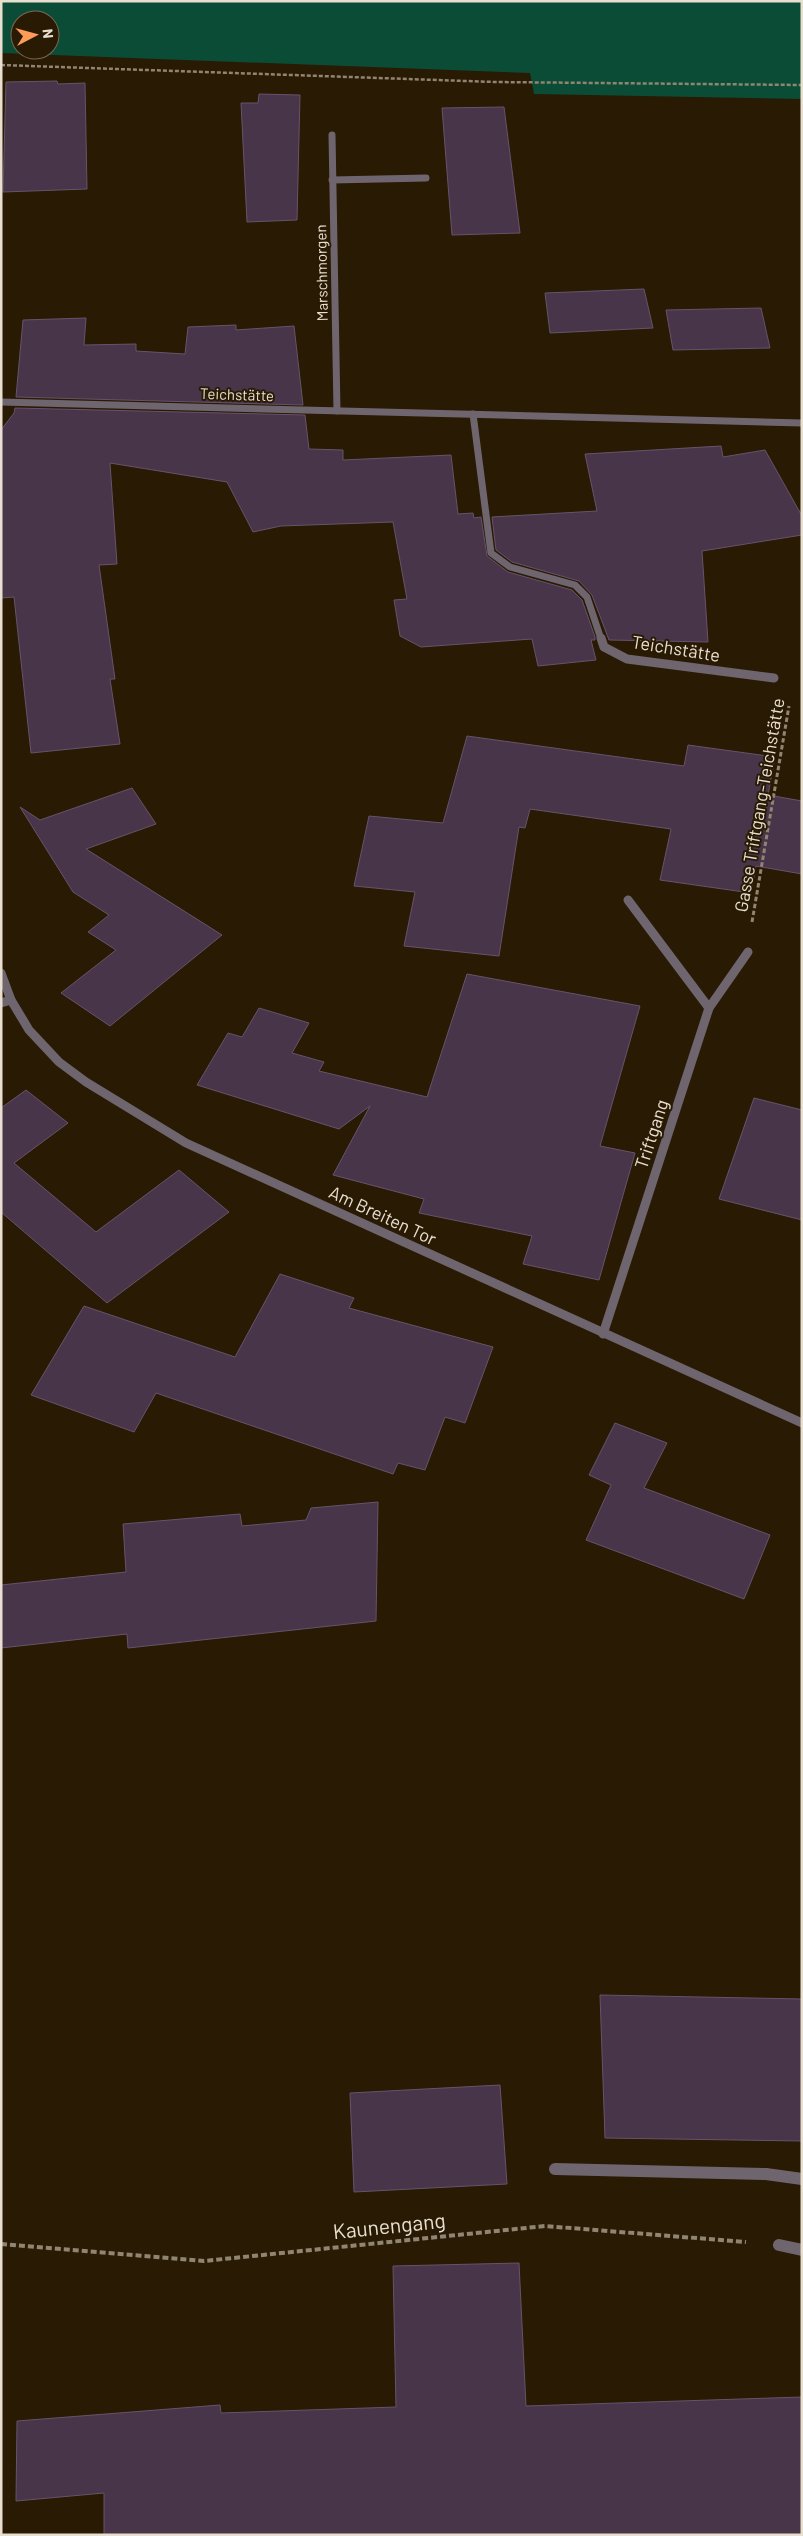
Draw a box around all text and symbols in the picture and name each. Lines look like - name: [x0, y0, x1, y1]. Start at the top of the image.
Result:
- north arrow: [10, 10, 60, 60]
- text: N: [39, 28, 57, 39]
- street label: Marschmorgen: [311, 224, 331, 322]
- street label: Teichstätte: [200, 384, 274, 404]
- street label: Teichstätte: [630, 630, 722, 666]
- street label: Gasse Triftgang-Teichstätte: [729, 696, 789, 914]
- street label: Triftgang: [629, 1097, 673, 1171]
- street label: Am Breiten Tor: [326, 1181, 441, 1250]
- street label: Kaunengang: [331, 2207, 447, 2243]

